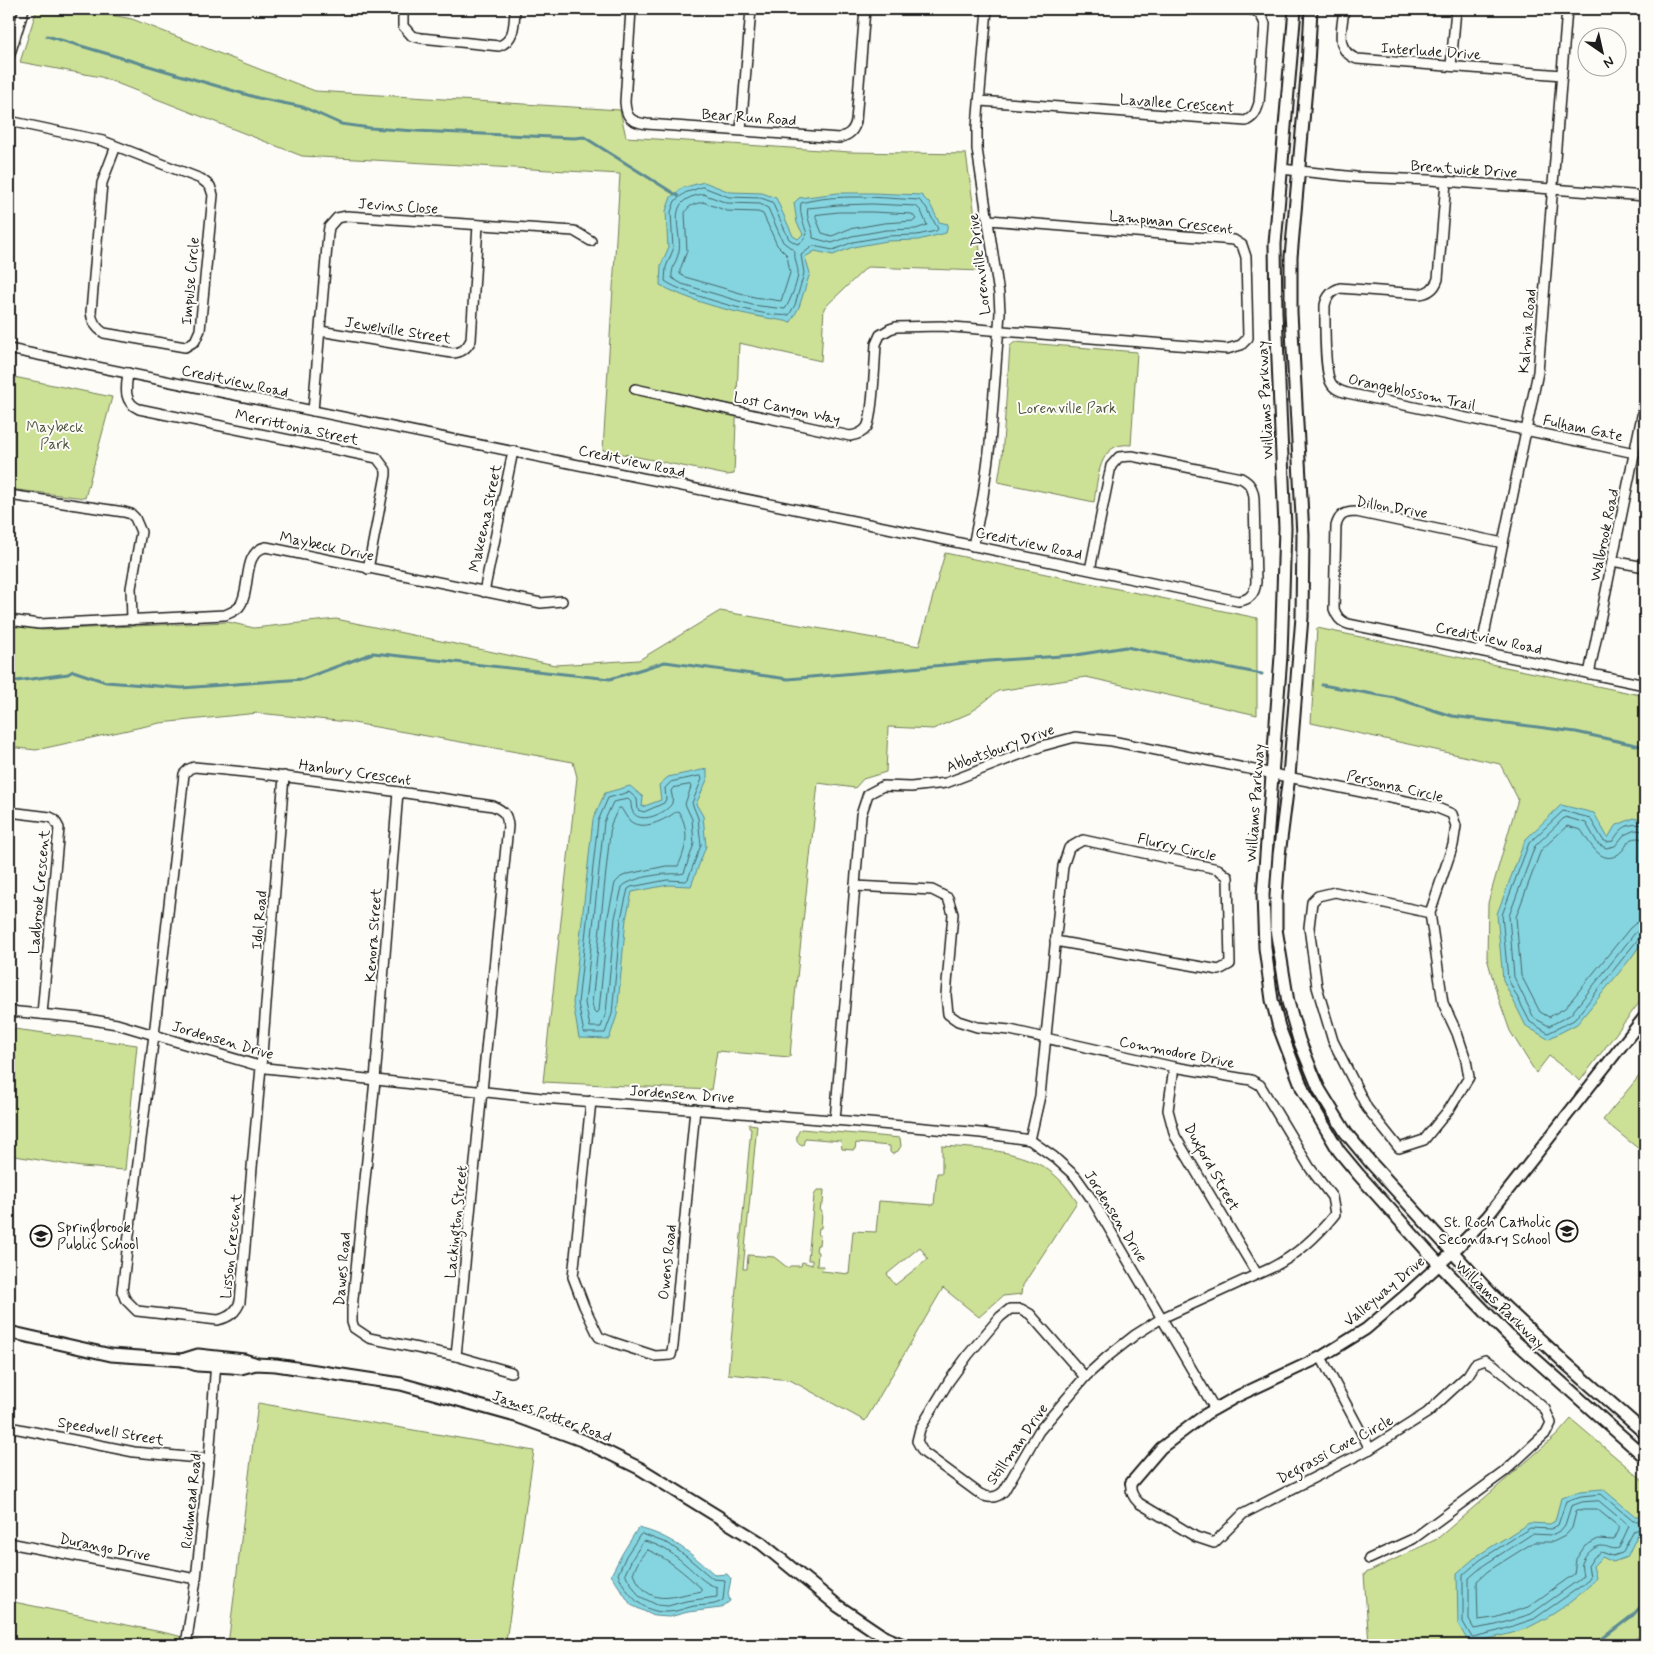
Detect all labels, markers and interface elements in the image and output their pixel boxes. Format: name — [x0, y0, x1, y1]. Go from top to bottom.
north arrow — [1576, 28, 1626, 78]
street label: Interlude Drive — [1380, 39, 1482, 65]
text: N — [1600, 52, 1618, 72]
street label: Lavallee Crescent — [1119, 90, 1235, 118]
street label: Bear Run Road — [701, 105, 797, 131]
street label: Brentwick Drive — [1410, 156, 1518, 184]
street label: Jevins Close — [357, 194, 439, 220]
street label: Lampman Crescent — [1108, 207, 1234, 239]
street label: Lorenville Drive — [964, 212, 996, 316]
street label: Impulse Circle — [177, 236, 205, 326]
street label: Kalmia Road — [1514, 288, 1542, 374]
street label: Jewelville Street — [343, 313, 452, 349]
street label: Williams Parkway — [1253, 340, 1279, 460]
street label: Creditview Road — [179, 361, 290, 403]
street label: Orangeblossom Trail — [1346, 370, 1478, 417]
street label: Lost Canyon Way — [732, 388, 842, 430]
park label: Lorenville Park — [1018, 399, 1116, 419]
street label: Merrittonia Street — [233, 405, 361, 451]
street label: Fulham Gate — [1541, 411, 1625, 447]
park label: Maybeck Park — [26, 418, 84, 455]
street label: Creditview Road — [576, 441, 687, 483]
street label: Makeena Street — [465, 462, 507, 574]
street label: Walbrook Road — [1585, 487, 1625, 583]
street label: Dillon Drive — [1355, 492, 1429, 524]
street label: Creditview Road — [973, 523, 1084, 565]
street label: Maybeck Drive — [278, 527, 376, 567]
street label: Creditview Road — [1433, 618, 1544, 660]
street label: Abbotsbury Drive — [943, 720, 1058, 778]
street label: Williams Parkway — [1242, 743, 1270, 863]
street label: Hanbury Crescent — [297, 755, 413, 791]
street label: Personna Circle — [1345, 766, 1445, 808]
street label: Ladbrook Crescent — [25, 829, 55, 955]
street label: Flurry Circle — [1135, 829, 1218, 867]
street label: Kenora Street — [361, 887, 387, 983]
street label: Idol Road — [247, 890, 273, 950]
street label: Jordensen Drive — [170, 1017, 276, 1065]
street label: Commodore Drive — [1117, 1032, 1236, 1074]
street label: Jordensen Drive — [629, 1081, 735, 1109]
street label: Duxford Street — [1177, 1120, 1243, 1216]
street label: Lackington Street — [441, 1164, 474, 1280]
street label: Jordensen Drive — [1079, 1167, 1152, 1267]
street label: Lisson Crescent — [217, 1192, 247, 1300]
place label: St. Roch Catholic Secondary School — [1439, 1213, 1551, 1250]
place label: Springbrook Public School — [57, 1218, 139, 1255]
school or university icon: St. Roch Catholic Secondary School — [1555, 1219, 1579, 1243]
street label: Owens Road — [654, 1223, 682, 1301]
school or university icon: Springbrook Public School — [29, 1224, 53, 1248]
street label: Dawes Road — [330, 1231, 356, 1307]
street label: Valleyway Drive — [1340, 1252, 1430, 1332]
street label: Williams Parkway — [1450, 1256, 1548, 1354]
street label: James Potter Road — [489, 1386, 614, 1448]
street label: Stillman Drive — [982, 1400, 1053, 1489]
street label: Degrassi Cove Circle — [1274, 1411, 1398, 1490]
street label: Speedwell Street — [56, 1413, 166, 1451]
street label: Richmead Road — [177, 1452, 207, 1550]
street label: Durango Drive — [57, 1529, 152, 1567]

